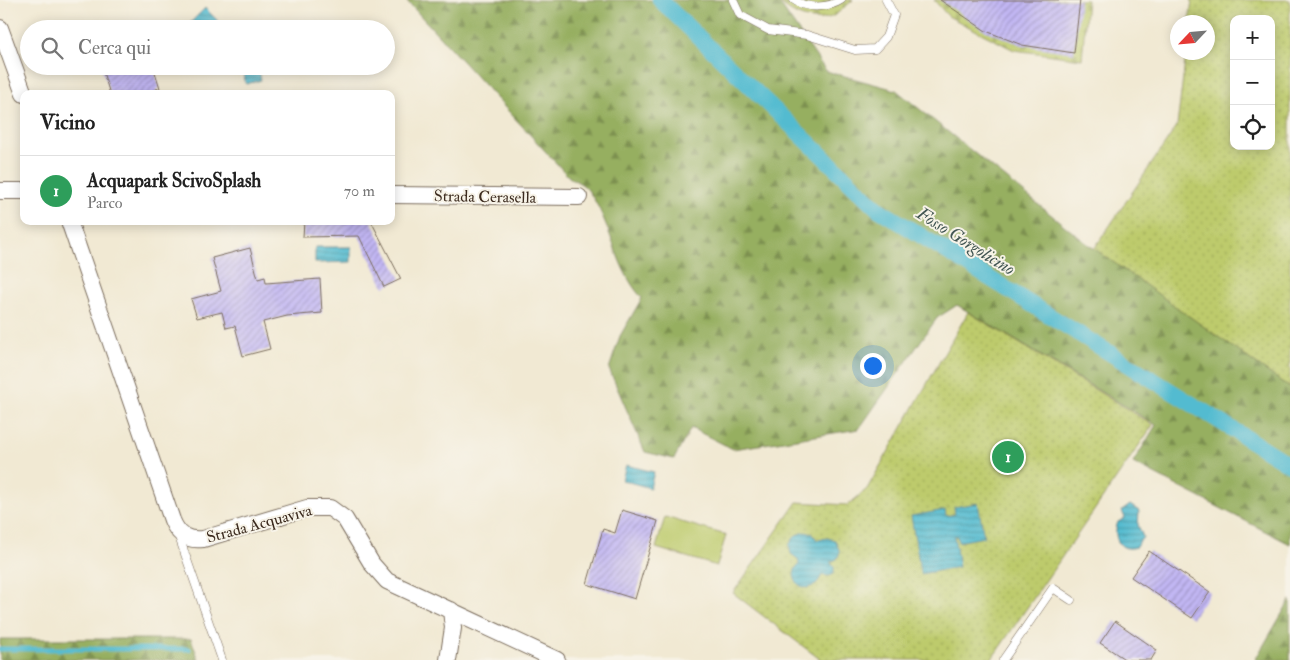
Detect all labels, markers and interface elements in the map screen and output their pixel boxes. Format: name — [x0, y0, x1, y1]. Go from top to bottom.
north arrow — [1170, 15, 1215, 60]
map controls — [1230, 15, 1275, 150]
button: + — [1230, 15, 1275, 60]
search box — [20, 20, 395, 75]
icon: search — [38, 34, 66, 62]
text: Cerca qui — [78, 36, 151, 60]
button: − — [1230, 60, 1275, 105]
button: locate — [1230, 105, 1275, 150]
text: Vicino — [40, 109, 95, 136]
text: Acquapark ScivoSplash — [87, 169, 261, 193]
text: 1 — [53, 181, 59, 201]
text: 70 m — [344, 181, 375, 201]
street label: Strada Cerasella — [434, 186, 537, 208]
text: Parco — [87, 193, 123, 213]
water label: Fosso Gorgolicino — [911, 202, 1019, 281]
your location — [860, 353, 886, 379]
pin: 1 — [992, 438, 1024, 476]
street label: Strada Acquaviva — [204, 500, 315, 548]

